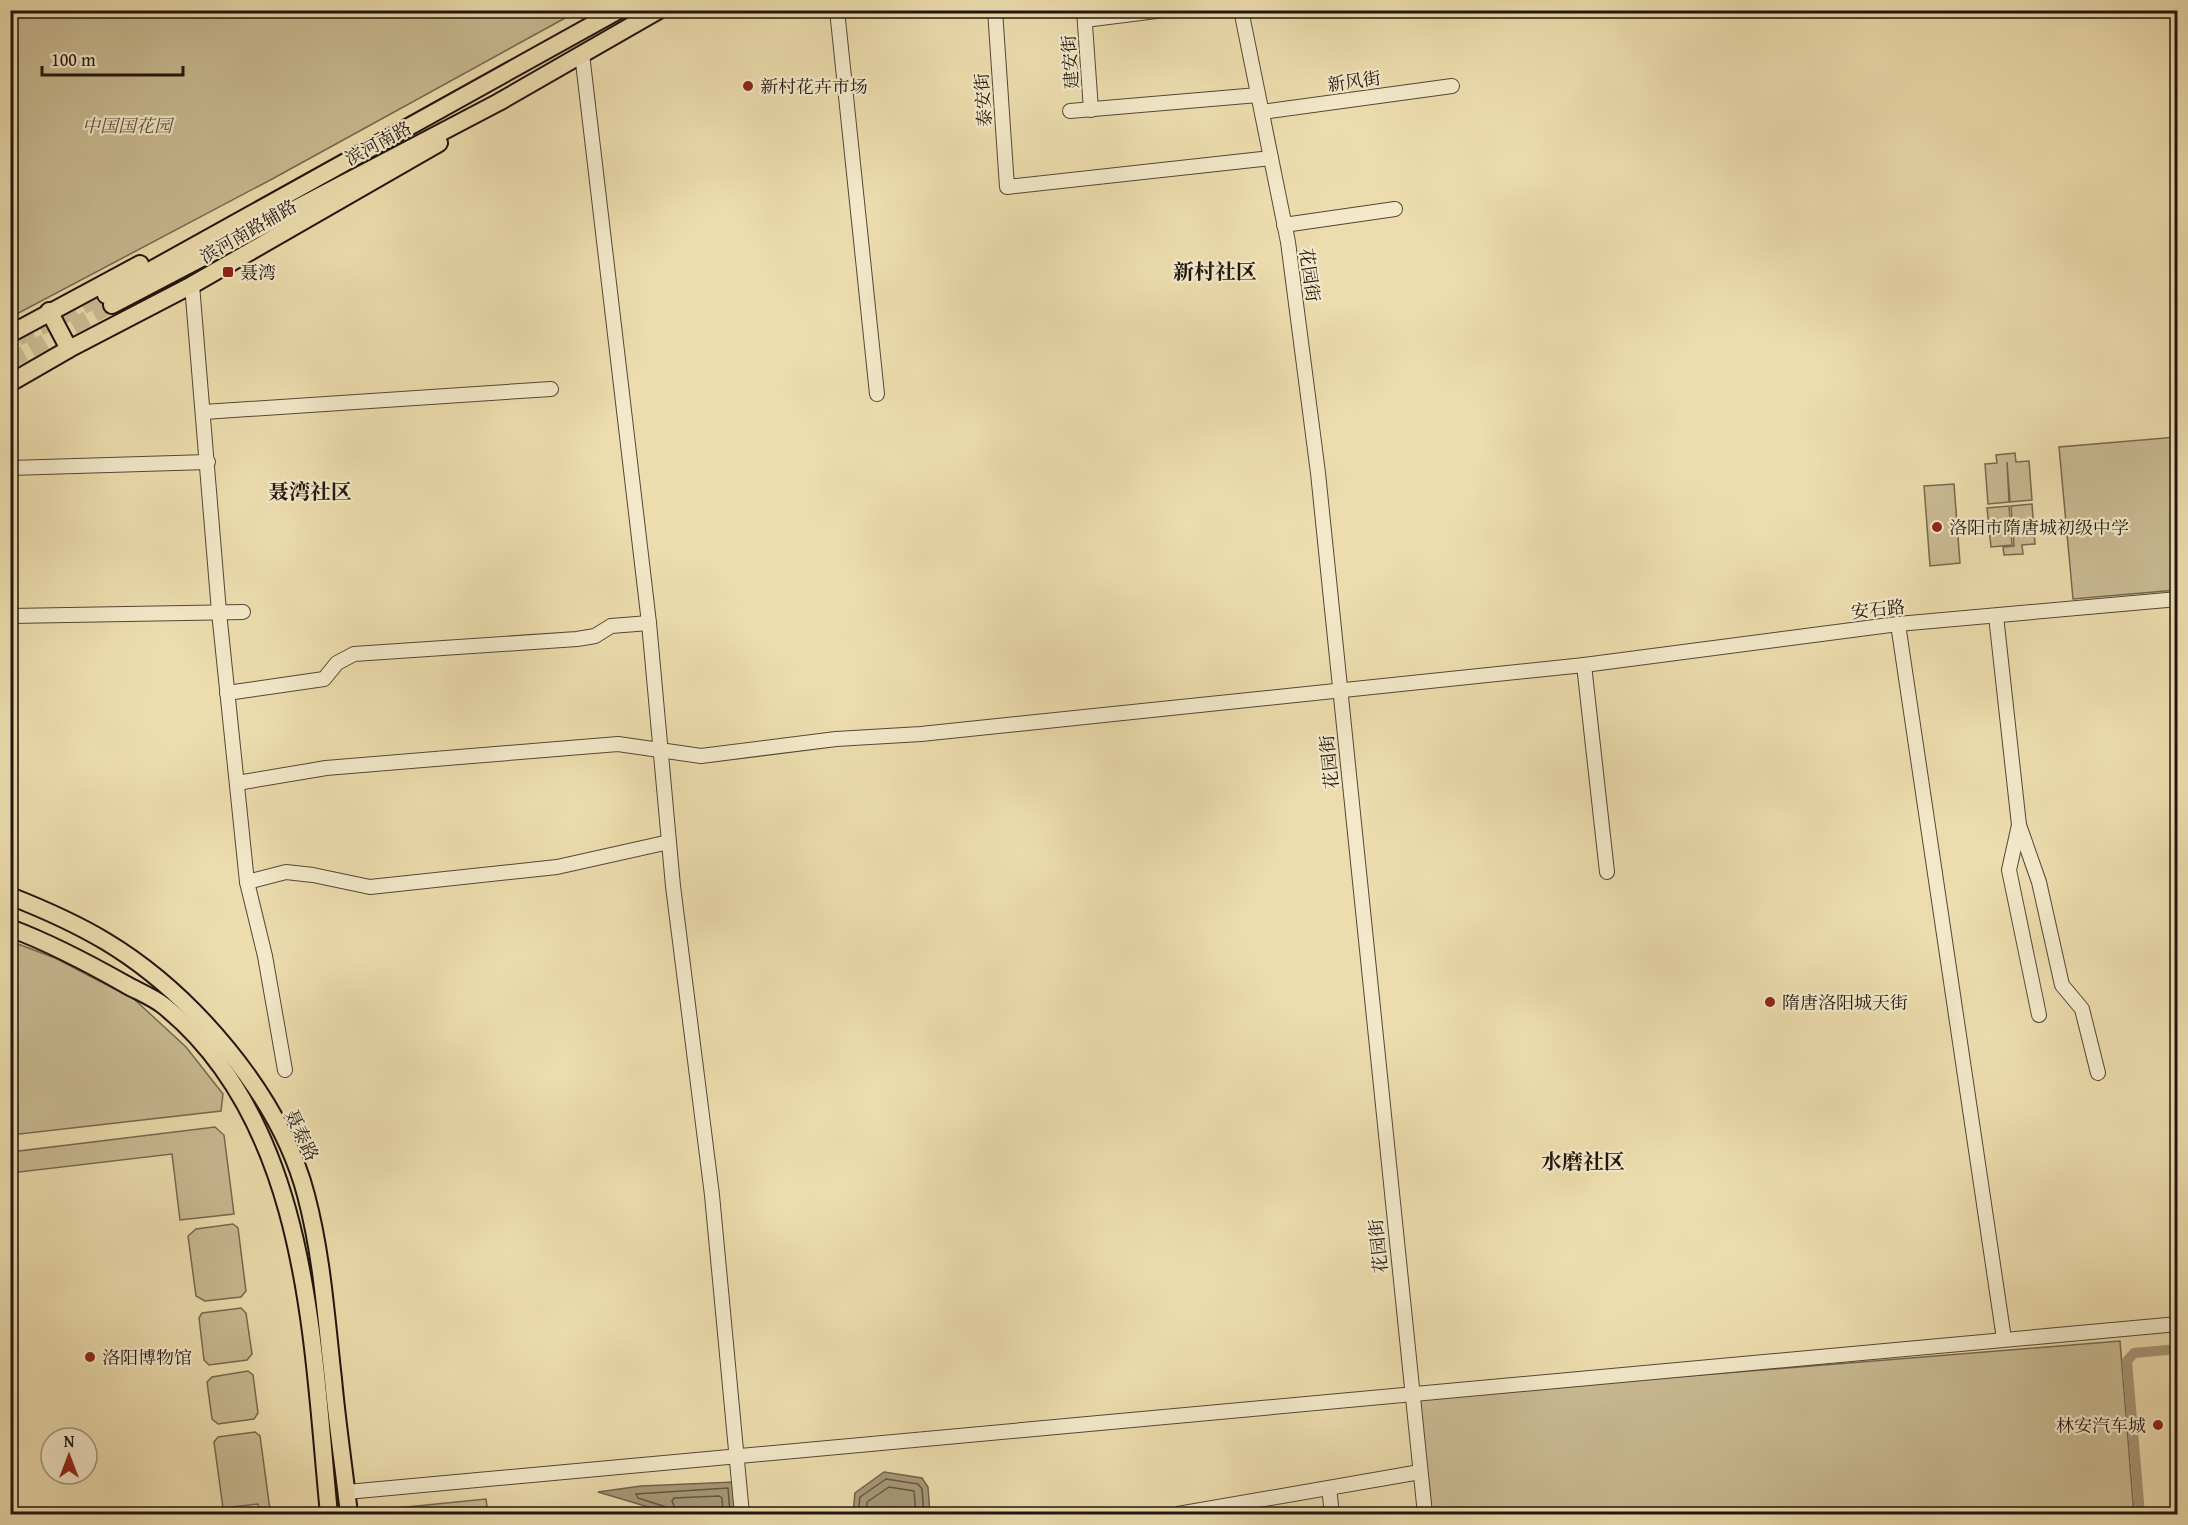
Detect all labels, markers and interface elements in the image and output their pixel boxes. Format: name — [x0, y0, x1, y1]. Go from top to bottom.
street label: 建安街 — [1055, 34, 1085, 90]
scale bar — [42, 39, 183, 77]
text: 100 m — [51, 46, 96, 73]
street label: 新风街 — [1325, 64, 1383, 98]
street label: 泰安街 — [968, 72, 998, 128]
place label: 新村花卉市场 — [760, 73, 868, 100]
marker: 新村花卉市场 — [741, 79, 755, 93]
park label: 中国国花园 — [82, 112, 175, 139]
street label: 滨河南路 — [340, 114, 416, 172]
street label: 滨河南路辅路 — [194, 192, 302, 270]
street label: 花园街 — [1293, 246, 1327, 304]
district label: 新村社区 — [1173, 256, 1257, 287]
place label: 聂湾 — [240, 259, 276, 286]
marker: 聂湾 — [221, 265, 235, 279]
district label: 聂湾社区 — [268, 476, 352, 507]
place label: 洛阳市隋唐城初级中学 — [1949, 514, 2129, 541]
marker: 洛阳市隋唐城初级中学 — [1930, 520, 1944, 534]
street label: 安石路 — [1850, 593, 1906, 625]
street label: 花园街 — [1313, 734, 1345, 790]
place label: 隋唐洛阳城天街 — [1782, 989, 1908, 1016]
marker: 隋唐洛阳城天街 — [1763, 995, 1777, 1009]
street label: 聂泰路 — [278, 1105, 326, 1165]
district label: 水磨社区 — [1541, 1146, 1625, 1177]
street label: 花园街 — [1362, 1218, 1394, 1274]
place label: 洛阳博物馆 — [102, 1344, 192, 1371]
marker: 洛阳博物馆 — [83, 1350, 97, 1364]
place label: 林安汽车城 — [2056, 1412, 2146, 1439]
marker: 林安汽车城 — [2151, 1418, 2165, 1432]
north arrow — [39, 1426, 99, 1486]
text: N — [64, 1429, 75, 1453]

